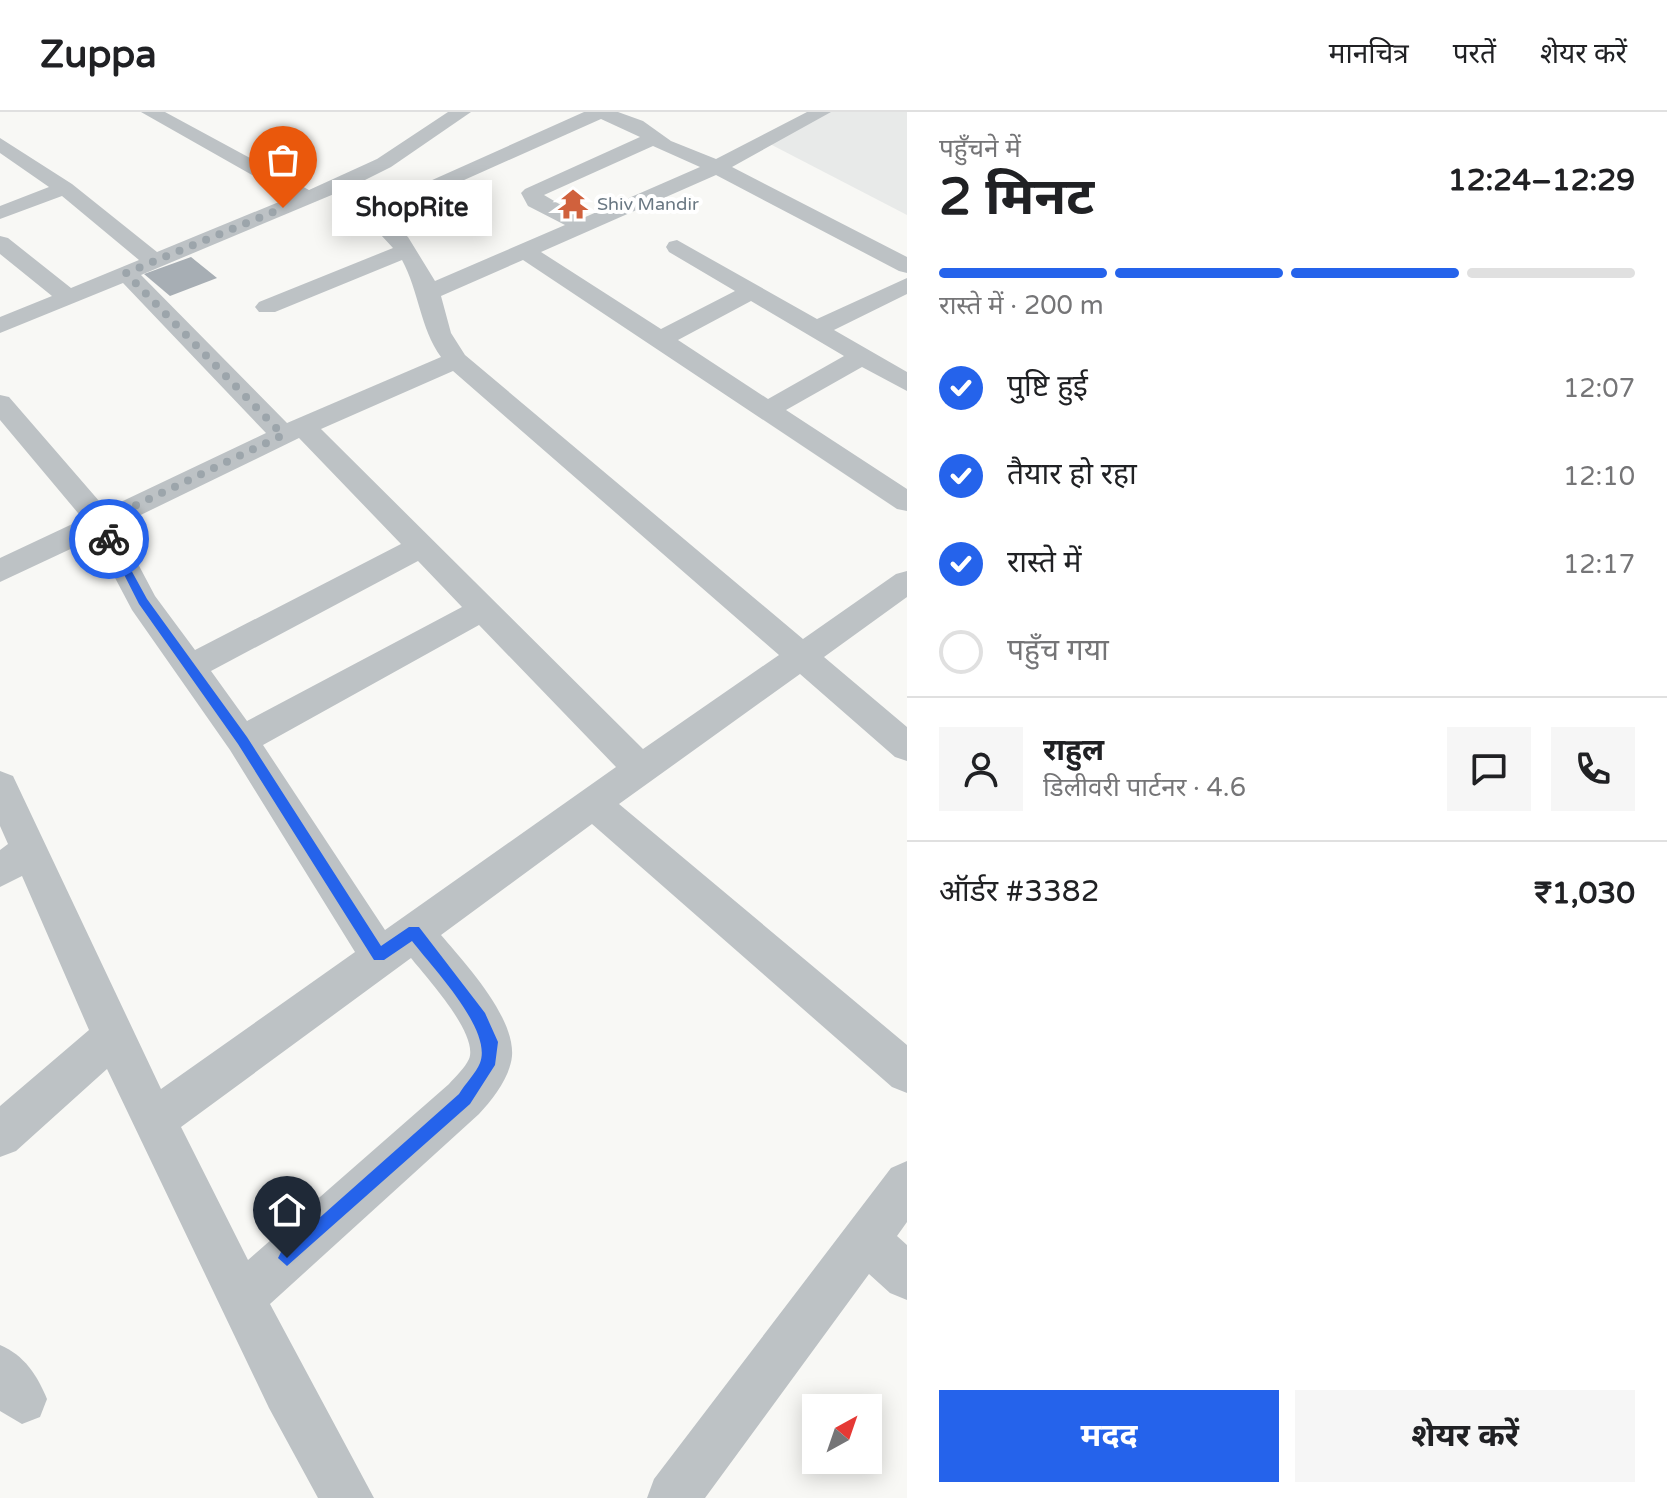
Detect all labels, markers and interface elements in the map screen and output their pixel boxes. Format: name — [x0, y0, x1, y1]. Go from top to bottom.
text: Zuppa — [40, 32, 157, 78]
text: मानचित्र — [1329, 37, 1409, 71]
text: परतें — [1453, 37, 1496, 71]
text: शेयर करें — [1540, 37, 1627, 71]
pin — [249, 126, 317, 208]
text: पहुँचने में — [939, 133, 1021, 164]
icon: bag — [261, 138, 305, 182]
text: 12:24–12:29 — [1448, 162, 1635, 199]
text: 2 मिनट — [939, 166, 1094, 229]
callout: ShopRite — [331, 180, 491, 236]
temple icon: Shiv Mandir — [556, 187, 590, 221]
text: ShopRite — [356, 192, 468, 223]
place label: Shiv Mandir — [597, 193, 699, 215]
text: रास्ते में · 200 m — [939, 290, 1104, 321]
icon: check — [939, 366, 983, 410]
text: पुष्टि हुई — [1007, 368, 1088, 405]
text: 12:07 — [1563, 373, 1635, 404]
icon: check — [939, 454, 983, 498]
text: तैयार हो रहा — [1007, 456, 1137, 493]
text: 12:10 — [1563, 461, 1635, 492]
courier — [69, 499, 149, 579]
icon: bike — [87, 517, 131, 561]
icon: check — [939, 542, 983, 586]
text: रास्ते में — [1007, 544, 1082, 581]
text: 12:17 — [1563, 549, 1635, 580]
text: पहुँच गया — [1007, 632, 1109, 669]
button: person — [939, 727, 1023, 811]
button: chat — [1447, 727, 1531, 811]
button: phone — [1551, 727, 1635, 811]
text: राहुल — [1043, 732, 1104, 769]
text: डिलीवरी पार्टनर · 4.6 — [1043, 772, 1246, 803]
text: ऑर्डर #3382 — [939, 873, 1100, 910]
text: ₹1,030 — [1534, 875, 1635, 912]
pin — [253, 1176, 321, 1258]
icon: home — [265, 1188, 309, 1232]
button: मदद — [939, 1390, 1279, 1482]
button: शेयर करें — [1295, 1390, 1635, 1482]
north arrow — [802, 1394, 882, 1474]
map controls — [802, 1394, 882, 1474]

